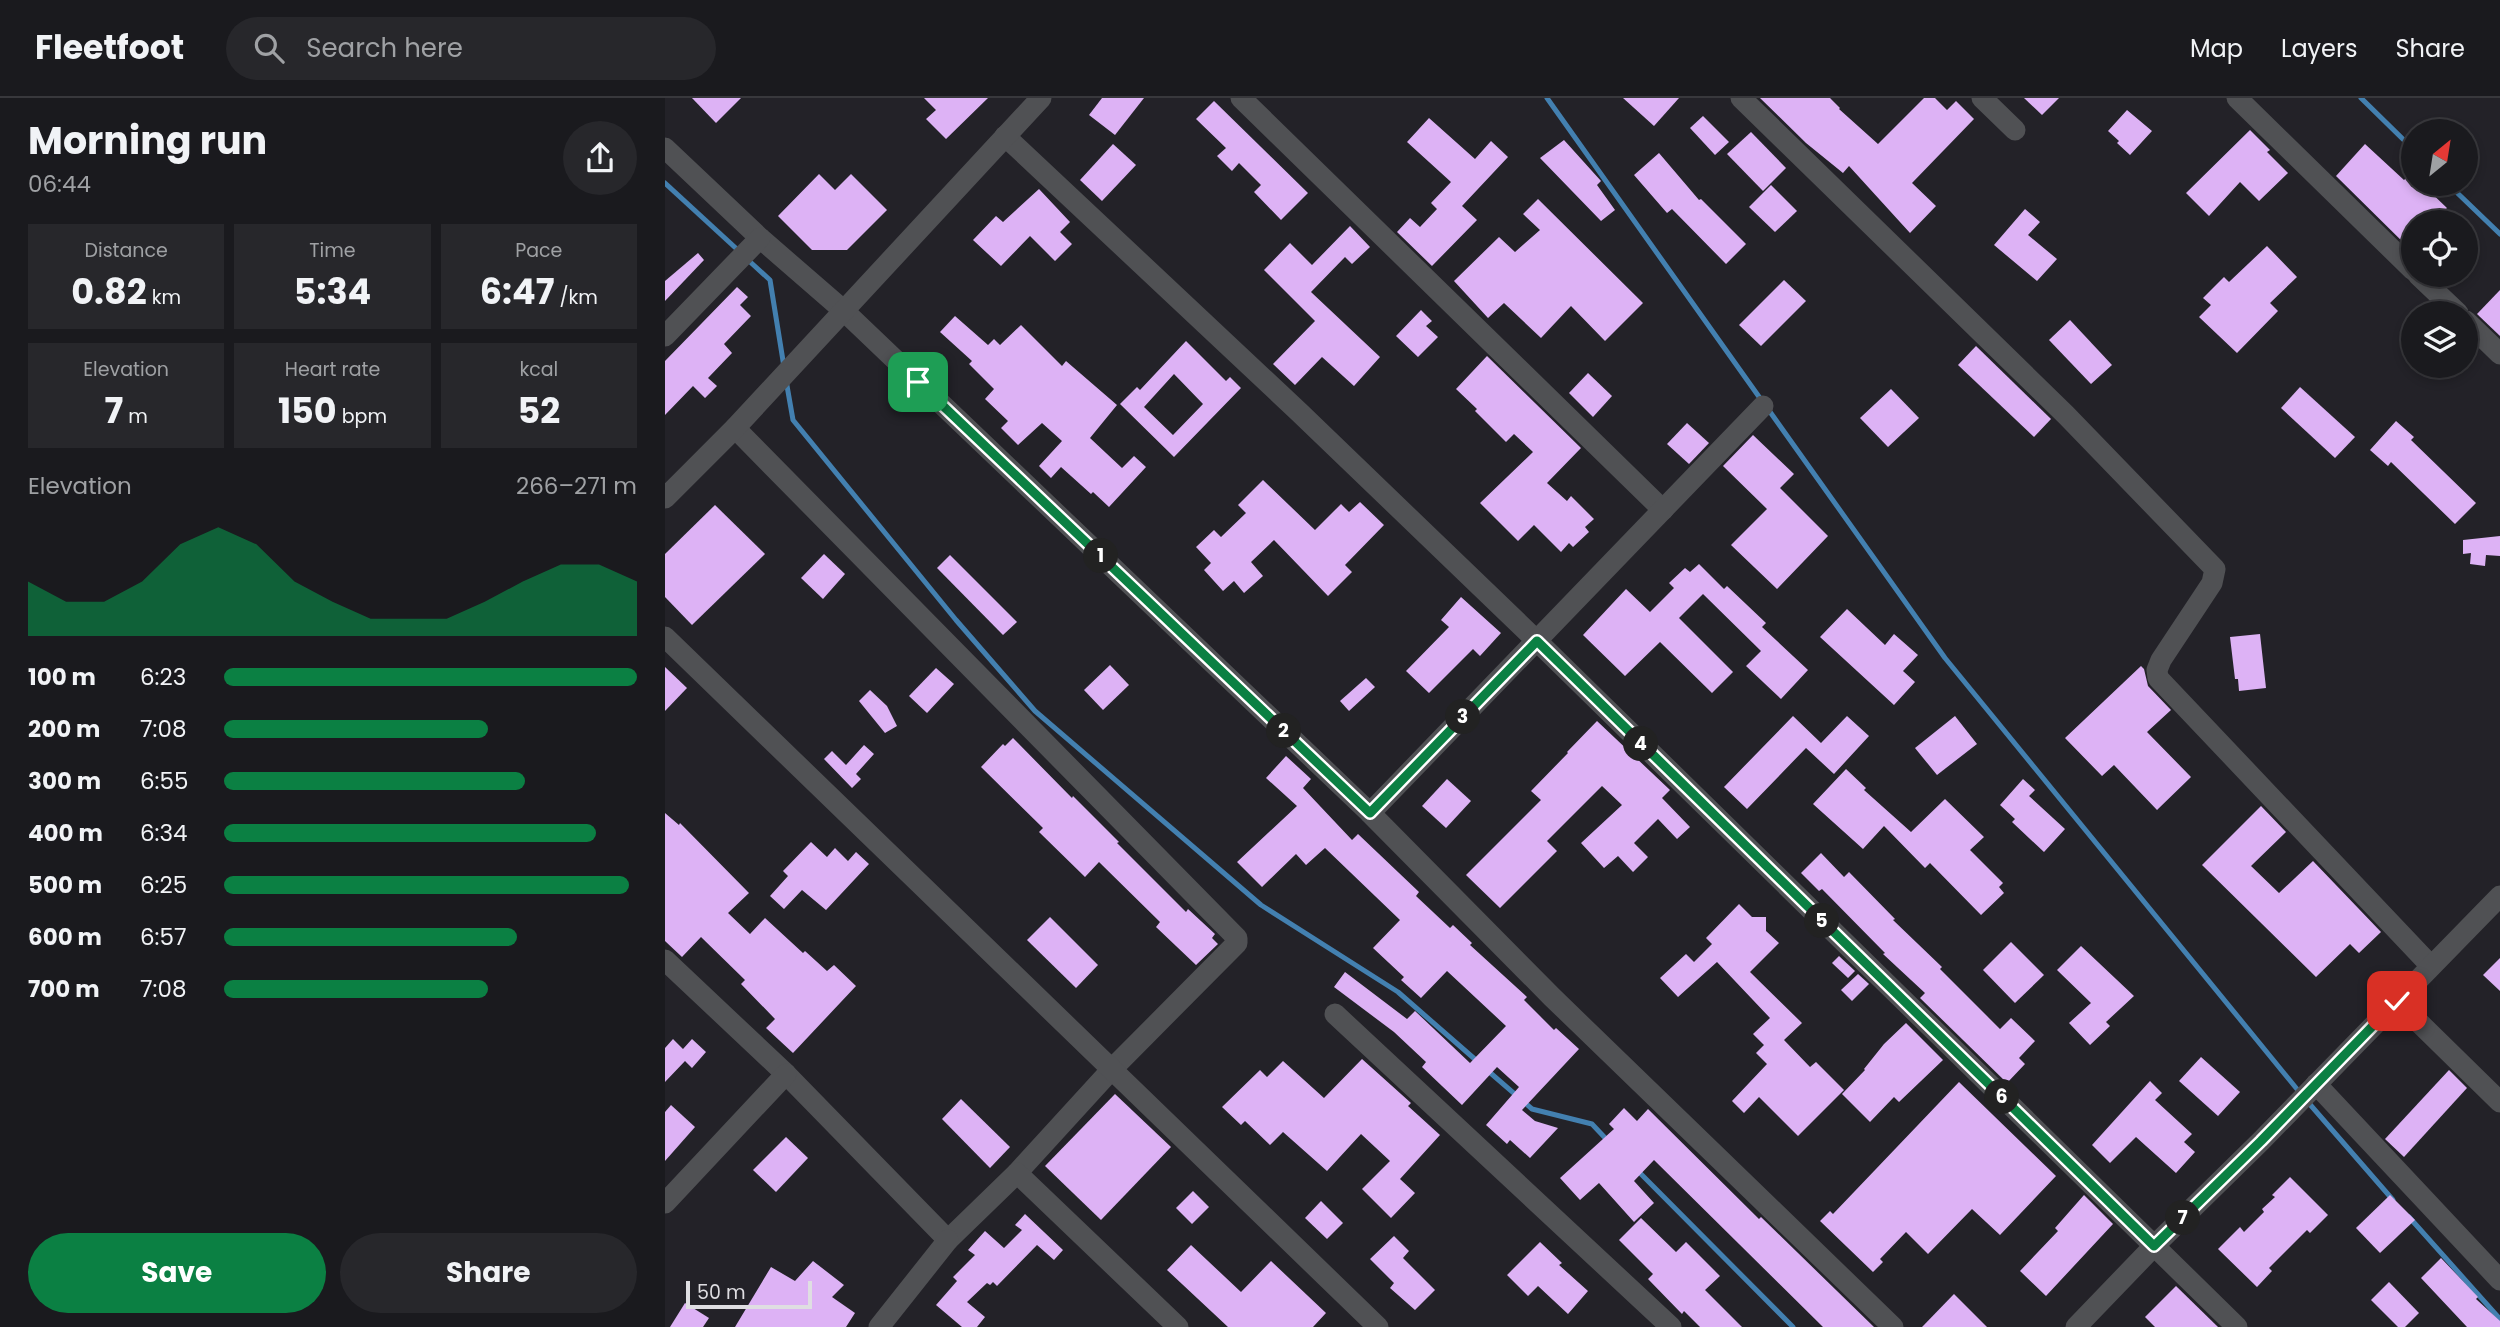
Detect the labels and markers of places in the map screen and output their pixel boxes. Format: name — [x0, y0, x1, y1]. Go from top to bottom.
pin — [888, 352, 948, 412]
pin: 1 — [1083, 538, 1118, 574]
pin: 3 — [1445, 700, 1481, 734]
pin: 2 — [1267, 714, 1301, 748]
pin: 4 — [1623, 726, 1658, 762]
pin: 5 — [1805, 904, 1839, 938]
pin — [2367, 971, 2427, 1031]
pin: 6 — [1985, 1080, 2019, 1114]
pin: 7 — [2165, 1200, 2201, 1236]

